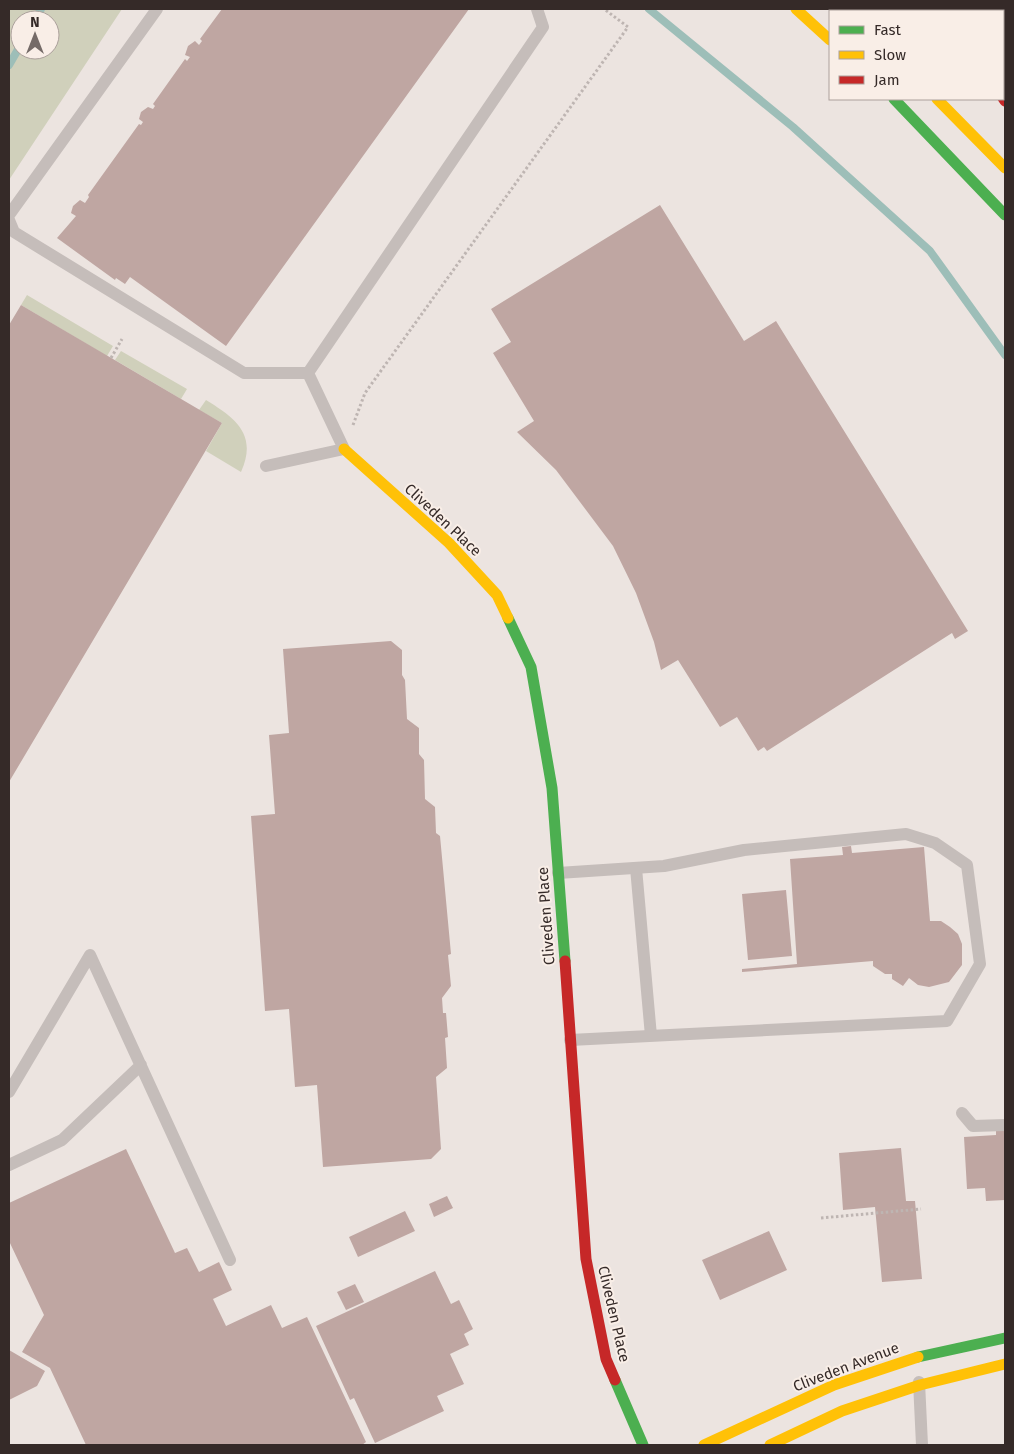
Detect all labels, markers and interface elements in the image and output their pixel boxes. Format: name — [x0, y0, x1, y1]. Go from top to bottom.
north arrow — [10, 10, 60, 60]
legend — [829, 10, 1004, 100]
text: N — [30, 14, 40, 31]
text: Fast — [874, 21, 901, 39]
text: Slow — [874, 46, 906, 64]
text: Jam — [874, 71, 900, 89]
street label: Cliveden Place — [401, 480, 485, 560]
street label: Cliveden Place — [534, 866, 558, 966]
street label: Cliveden Place — [594, 1264, 634, 1364]
street label: Cliveden Avenue — [790, 1339, 902, 1395]

